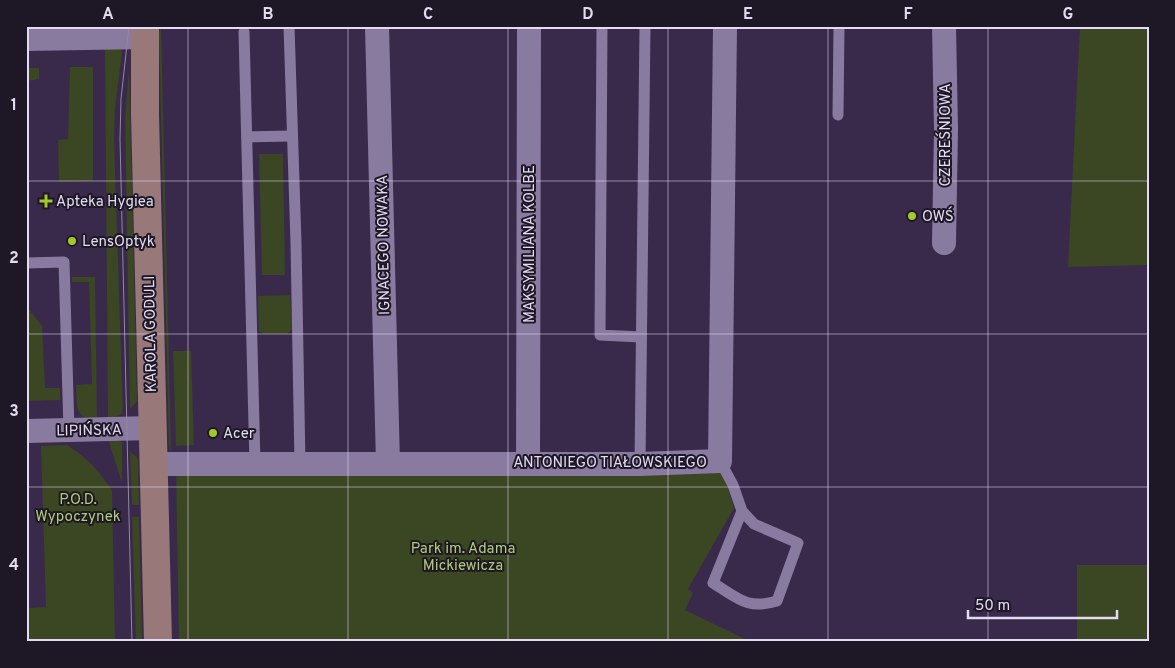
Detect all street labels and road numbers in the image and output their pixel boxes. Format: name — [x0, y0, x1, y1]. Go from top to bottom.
street label: CZEREŚNIOWA — [935, 83, 956, 187]
street label: MAKSYMILIANA KOLBE — [521, 165, 540, 323]
street label: IGNACEGO NOWAKA — [374, 175, 395, 315]
street label: KAROLA GODULI — [141, 275, 162, 392]
street label: LIPIŃSKA — [56, 420, 122, 442]
street label: ANTONIEGO TIAŁOWSKIEGO — [513, 454, 707, 473]

